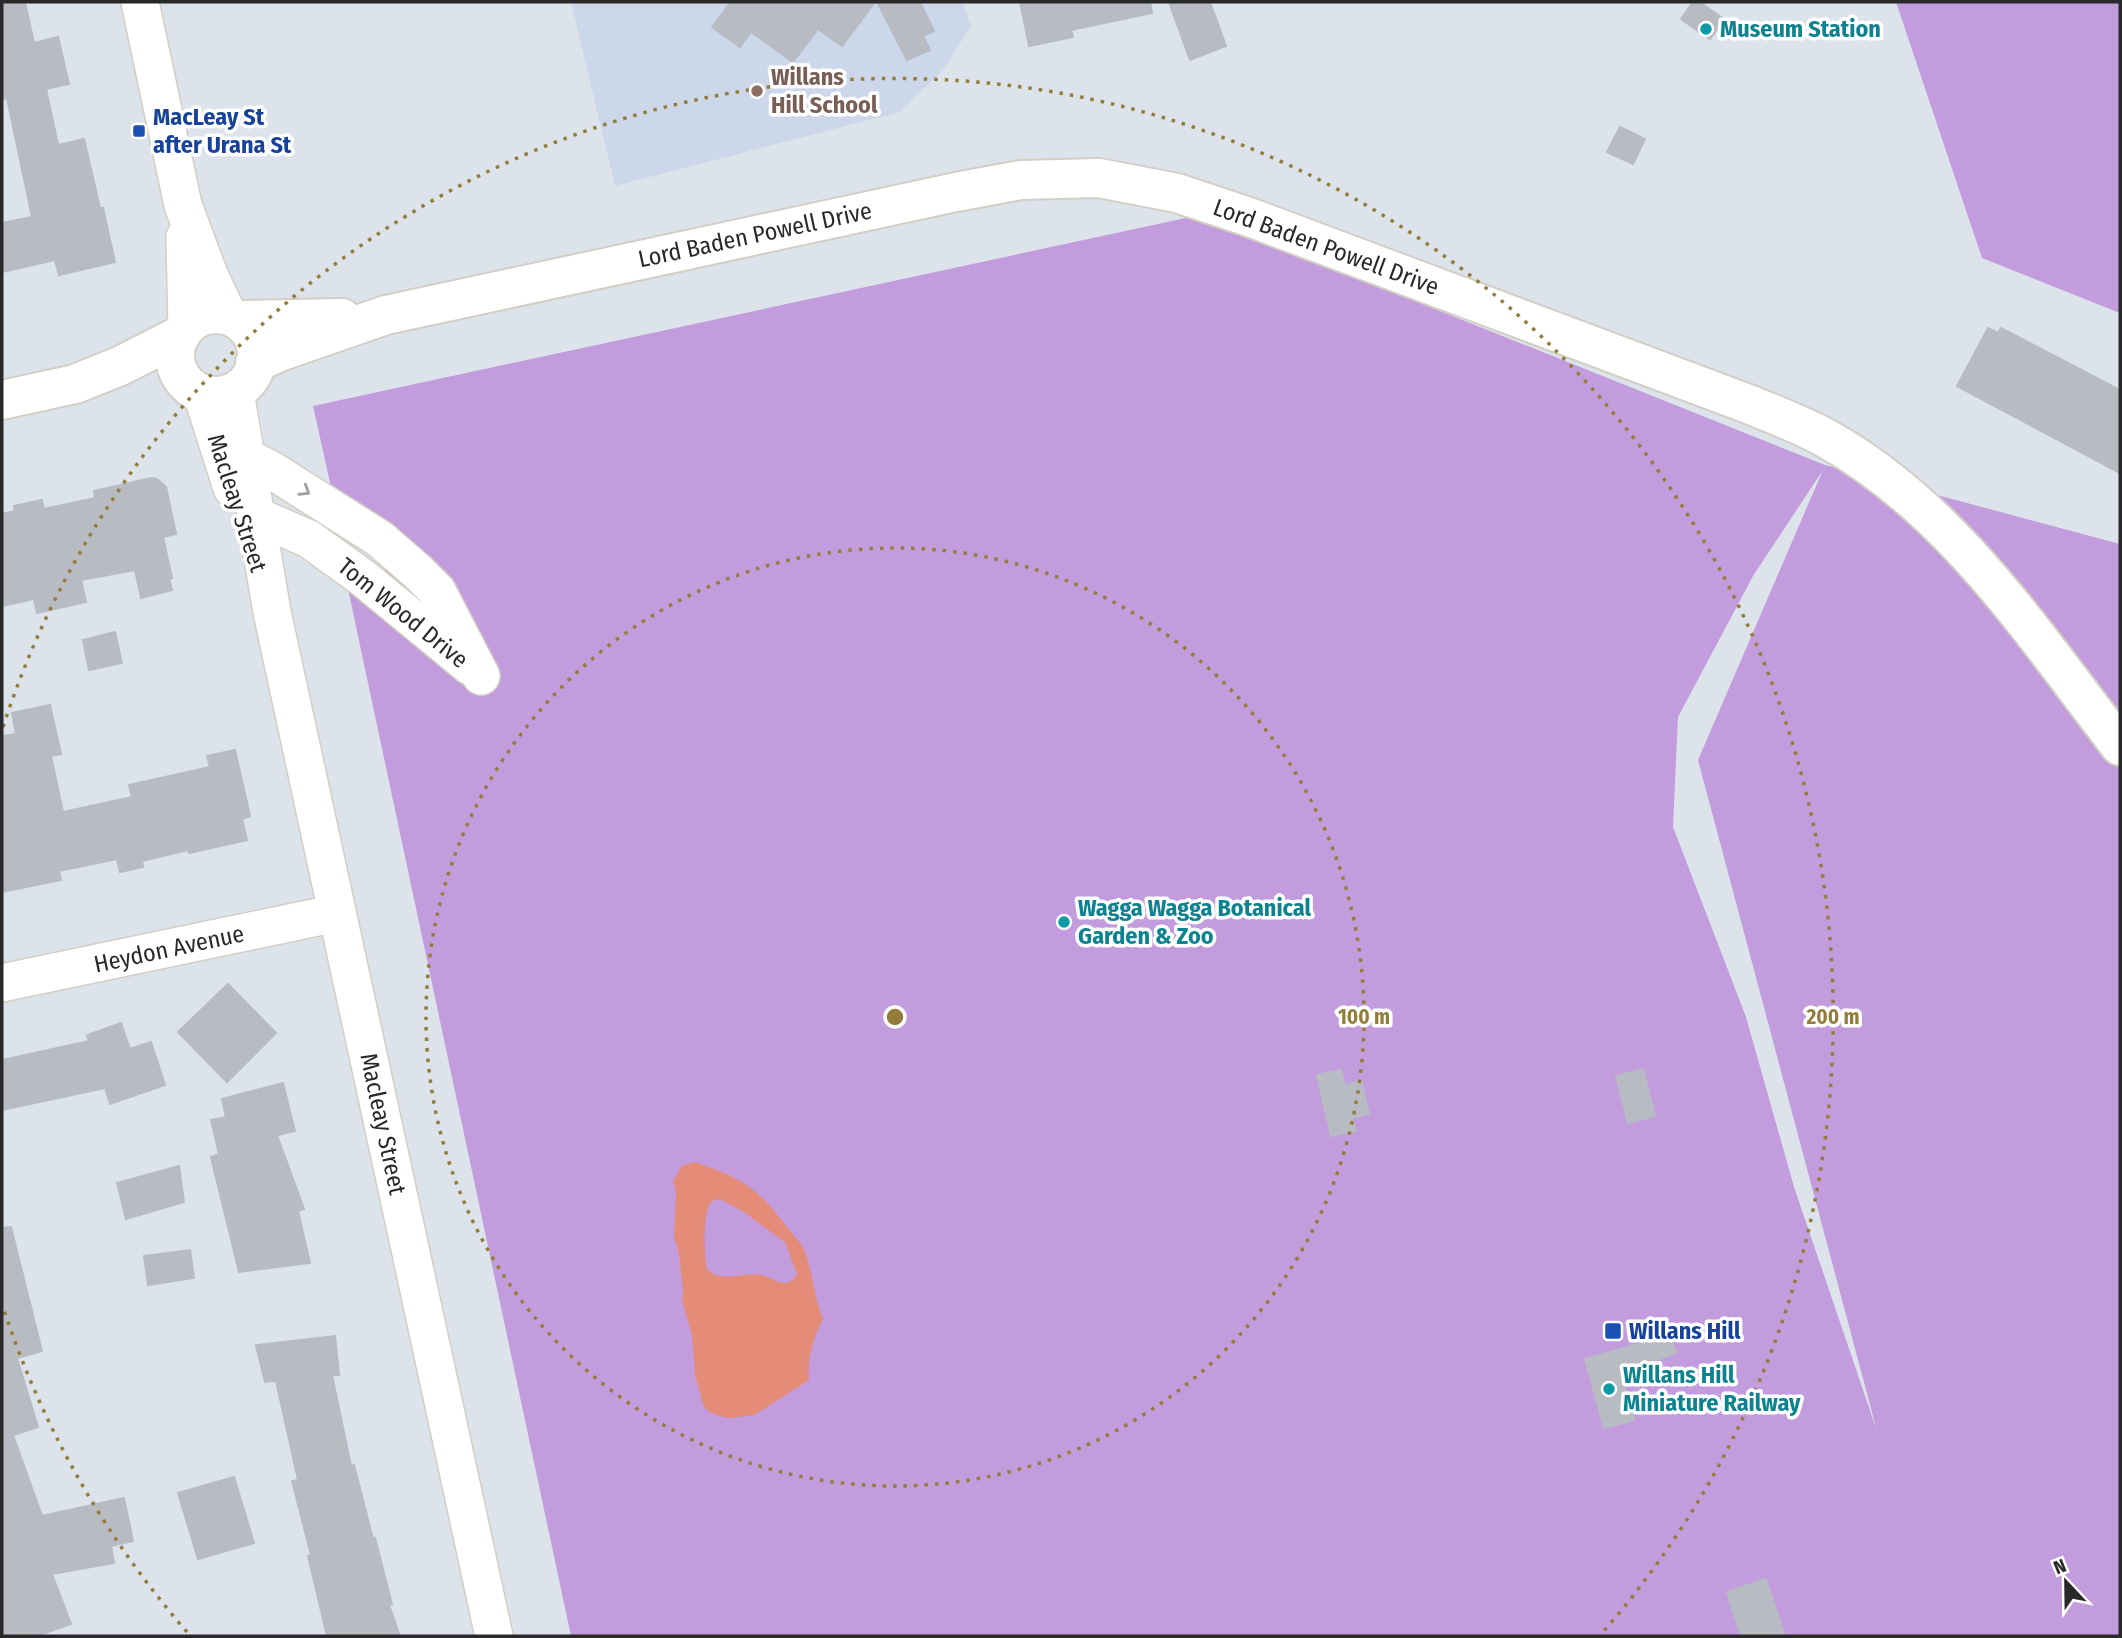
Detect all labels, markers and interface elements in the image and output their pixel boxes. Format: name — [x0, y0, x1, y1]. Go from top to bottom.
place label: Museum Station — [1720, 15, 1881, 43]
marker: Museum Station — [1698, 21, 1714, 37]
place label: Willans Hill School — [771, 63, 878, 119]
marker: Willans Hill School — [749, 83, 765, 99]
place label: MacLeay St after Urana St — [153, 103, 292, 159]
marker: MacLeay St after Urana St — [131, 123, 147, 139]
street label: Lord Baden Powell Drive — [1209, 193, 1443, 301]
street label: Lord Baden Powell Drive — [636, 197, 874, 273]
street label: Macleay Street — [201, 430, 273, 576]
one-way arrow — [297, 483, 310, 496]
street label: Tom Wood Drive — [332, 552, 474, 674]
place label: Wagga Wagga Botanical Garden & Zoo — [1078, 894, 1312, 950]
marker: Wagga Wagga Botanical Garden & Zoo — [1056, 914, 1072, 930]
street label: Heydon Avenue — [91, 919, 247, 979]
text: 100 m — [1338, 1004, 1390, 1030]
text: 200 m — [1805, 1004, 1860, 1030]
centre of rings — [883, 1005, 907, 1029]
street label: Macleay Street — [354, 1051, 412, 1197]
place label: Willans Hill — [1629, 1317, 1741, 1345]
marker: Willans Hill — [1603, 1321, 1623, 1341]
place label: Willans Hill Miniature Railway — [1623, 1361, 1801, 1417]
marker: Willans Hill Miniature Railway — [1601, 1381, 1617, 1397]
north arrow — [2031, 1547, 2101, 1617]
text: N — [2050, 1554, 2069, 1579]

